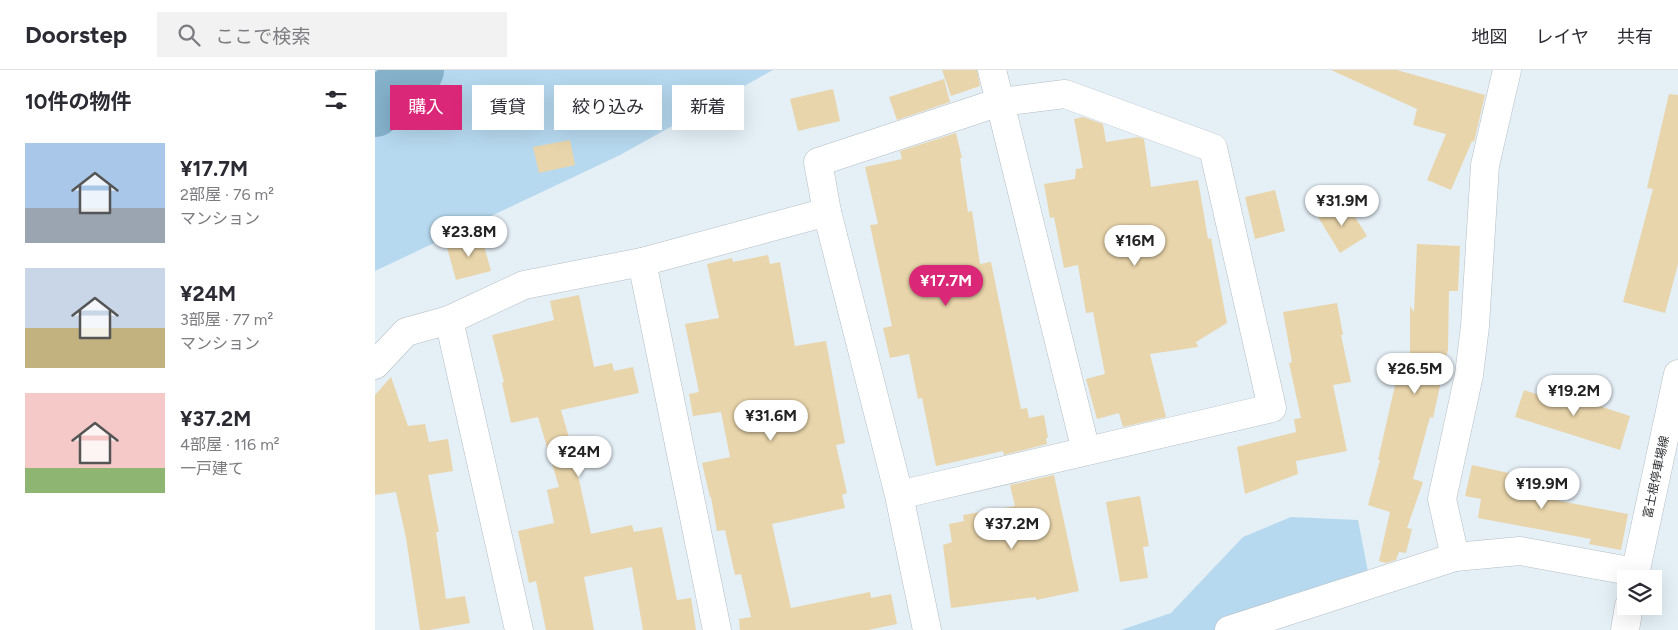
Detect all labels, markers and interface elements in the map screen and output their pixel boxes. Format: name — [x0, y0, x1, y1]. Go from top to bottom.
search box — [157, 12, 507, 57]
text: Doorstep — [25, 20, 127, 49]
icon: search — [175, 21, 203, 49]
text: ここで検索 — [215, 25, 310, 48]
text: 地図 — [1472, 26, 1508, 48]
text: レイヤ — [1536, 26, 1589, 48]
text: 共有 — [1617, 26, 1653, 48]
chip: 購入 — [390, 85, 462, 130]
chip: 賃貸 — [472, 85, 544, 130]
chip: 絞り込み — [554, 85, 662, 130]
chip: 新着 — [672, 85, 744, 130]
icon: filters — [322, 86, 350, 114]
text: 10件の物件 — [25, 89, 131, 114]
text: ¥17.7M — [180, 156, 248, 181]
icon: home — [65, 163, 125, 223]
pin: ¥31.9M — [1301, 184, 1383, 227]
text: 2部屋 · 76 m² — [180, 185, 274, 204]
text: ¥31.9M — [1316, 191, 1368, 210]
text: マンション — [180, 209, 260, 228]
pin: ¥23.8M — [428, 216, 510, 258]
text: ¥23.8M — [441, 222, 497, 241]
pin: ¥16M — [1105, 224, 1165, 267]
text: ¥16M — [1115, 231, 1155, 250]
pin: ¥17.7M — [905, 264, 987, 307]
text: ¥17.7M — [920, 271, 972, 290]
text: ¥24M — [180, 281, 236, 306]
icon: home — [65, 288, 125, 348]
text: 3部屋 · 77 m² — [180, 310, 273, 329]
text: マンション — [180, 334, 260, 353]
pin: ¥26.5M — [1374, 352, 1456, 395]
text: ¥26.5M — [1387, 359, 1443, 378]
pin: ¥19.2M — [1533, 374, 1615, 417]
text: ¥19.2M — [1548, 381, 1600, 400]
pin: ¥31.6M — [730, 400, 812, 442]
text: ¥37.2M — [180, 406, 251, 431]
text: ¥31.6M — [745, 406, 797, 425]
icon: home — [65, 413, 125, 473]
street label: 富士根停車場線 — [1640, 434, 1672, 520]
text: 4部屋 · 116 m² — [180, 435, 280, 454]
pin: ¥24M — [549, 436, 609, 478]
text: ¥24M — [558, 442, 600, 461]
text: 一戸建て — [180, 459, 244, 478]
pin: ¥19.9M — [1501, 468, 1583, 510]
text: ¥19.9M — [1516, 474, 1568, 493]
pin: ¥37.2M — [971, 508, 1053, 550]
text: ¥37.2M — [985, 514, 1039, 533]
map controls — [1617, 570, 1662, 615]
button: layers — [1617, 570, 1662, 615]

